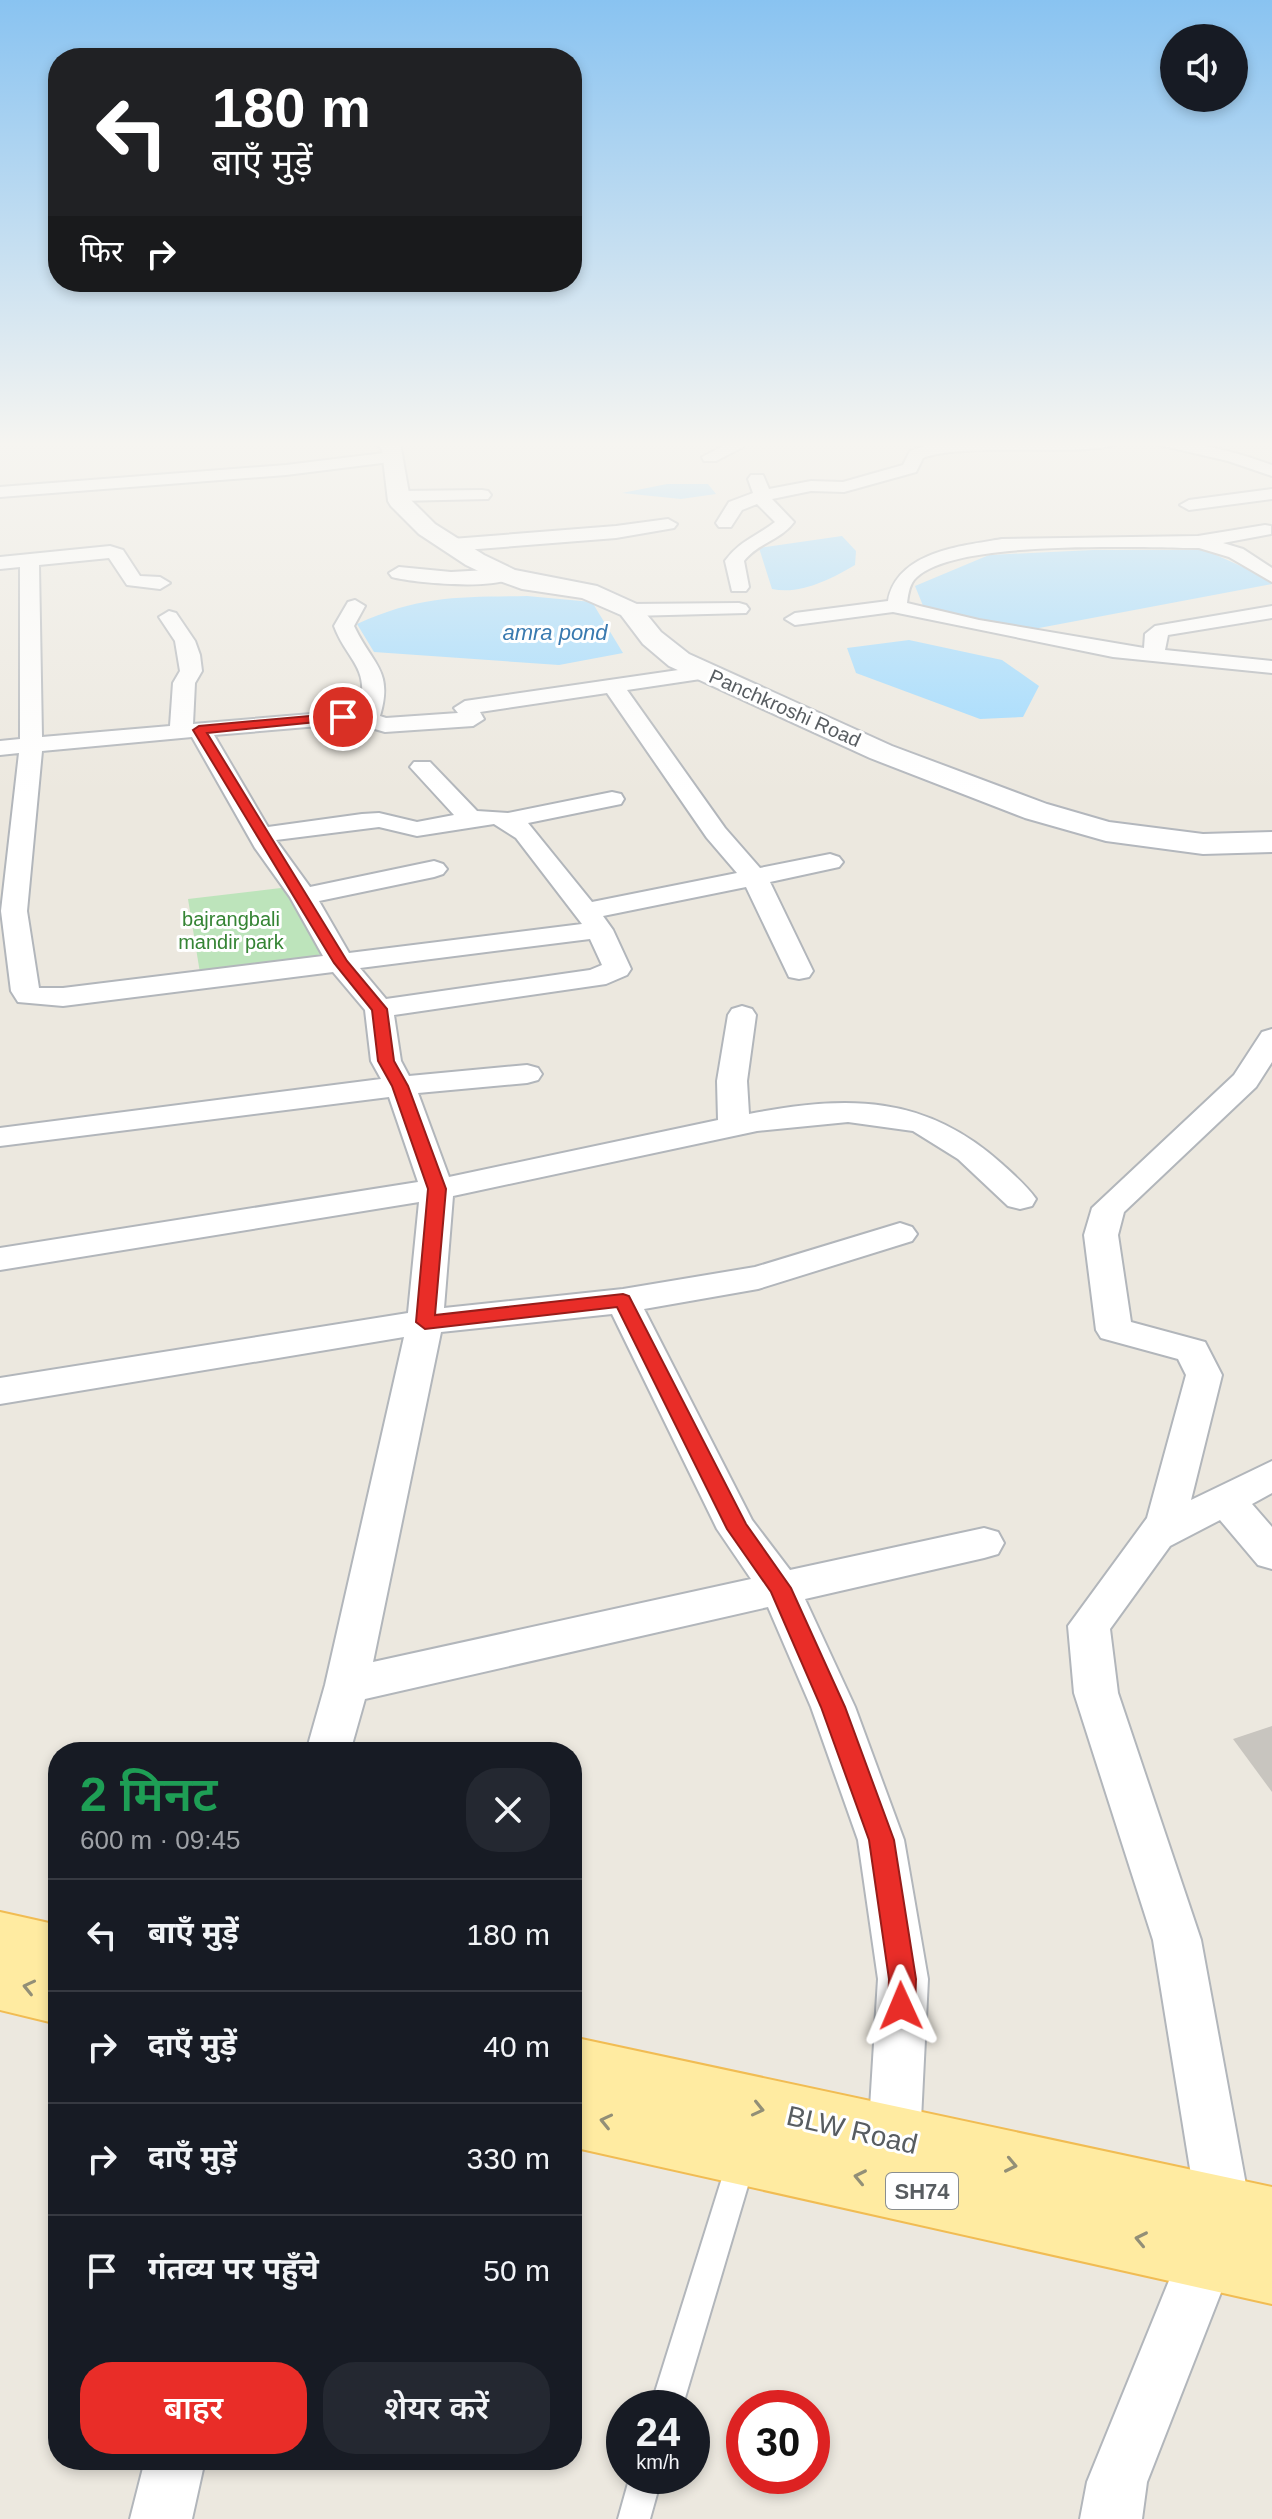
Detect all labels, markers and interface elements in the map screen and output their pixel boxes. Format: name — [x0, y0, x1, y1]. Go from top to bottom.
map controls — [1160, 24, 1248, 112]
button: sound — [1160, 24, 1248, 112]
text: 180 m — [212, 76, 371, 139]
icon: left — [80, 80, 184, 184]
text: बाएँ मुड़ें — [212, 142, 313, 183]
icon: right — [139, 232, 183, 276]
text: फिर — [80, 235, 123, 268]
water label: amra pond — [502, 620, 608, 645]
street label: Panchkroshi Road — [706, 665, 864, 751]
pin — [309, 683, 377, 751]
icon: arrive — [321, 695, 365, 739]
park label: bajrangbali mandir park — [178, 908, 285, 953]
text: 2 मिनट — [80, 1768, 217, 1821]
button: close — [466, 1768, 550, 1852]
text: 600 m · 09:45 — [80, 1825, 240, 1855]
icon: left — [80, 1913, 124, 1957]
text: बाएँ मुड़ें — [148, 1916, 239, 1949]
text: 180 m — [467, 1918, 550, 1951]
position arrow — [859, 1964, 943, 2048]
one-way arrow — [23, 1980, 36, 1997]
icon: right — [80, 2025, 124, 2069]
text: दाएँ मुड़ें — [148, 2028, 237, 2061]
text: 40 m — [483, 2030, 550, 2063]
one-way arrow — [750, 2100, 764, 2117]
street label: BLW Road — [784, 2100, 920, 2160]
one-way arrow — [600, 2113, 613, 2130]
icon: right — [80, 2137, 124, 2181]
text: दाएँ मुड़ें — [148, 2140, 237, 2173]
text: 330 m — [467, 2142, 550, 2175]
one-way arrow — [1004, 2156, 1018, 2173]
one-way arrow — [854, 2169, 867, 2186]
road number: SH74 — [886, 2173, 958, 2209]
one-way arrow — [1135, 2231, 1149, 2248]
icon: arrive — [80, 2249, 124, 2293]
text: गंतव्य पर पहुँचे — [148, 2252, 319, 2285]
text: 50 m — [483, 2254, 550, 2287]
button: बाहर — [80, 2362, 307, 2454]
button: शेयर करें — [323, 2362, 550, 2454]
speed limit sign: 30 — [726, 2390, 830, 2494]
text: 24 — [636, 2410, 680, 2454]
text: km/h — [636, 2451, 680, 2473]

